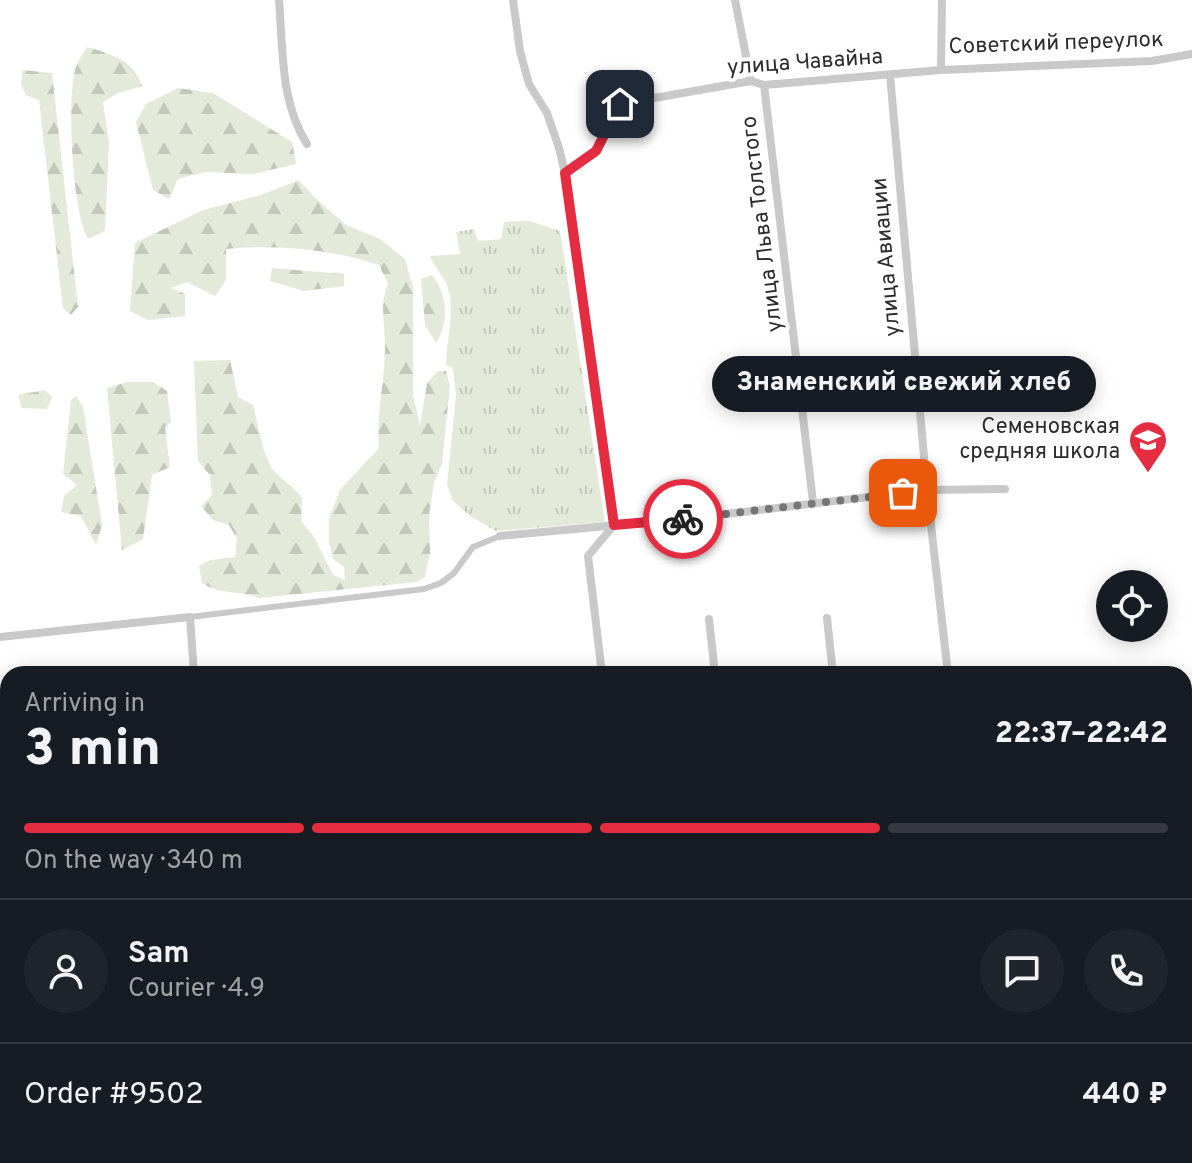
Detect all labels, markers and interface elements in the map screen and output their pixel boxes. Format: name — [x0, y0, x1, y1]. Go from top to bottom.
street label: Советский переулок — [948, 27, 1164, 61]
street label: улица Чавайна — [726, 44, 884, 82]
pin — [586, 70, 654, 138]
icon: home — [598, 82, 642, 126]
street label: улица Льва Толстого — [736, 114, 790, 334]
street label: улица Авиации — [867, 176, 907, 338]
callout: Знаменский свежий хлеб — [711, 357, 1095, 413]
text: Знаменский свежий хлеб — [737, 367, 1071, 400]
place label: Семеновская средняя школа — [959, 414, 1120, 466]
school or university icon: Семеновская средняя школа — [1127, 419, 1169, 474]
pin — [869, 459, 937, 527]
icon: bag — [881, 471, 925, 515]
courier — [643, 479, 723, 559]
icon: bike — [661, 497, 705, 541]
map controls — [1096, 570, 1168, 642]
button: locate — [1096, 570, 1168, 642]
text: Arriving in — [24, 688, 145, 721]
text: 22:37–22:42 — [995, 716, 1168, 753]
text: 3 min — [24, 718, 161, 784]
text: On the way · 340 m — [24, 845, 243, 878]
button: person — [24, 929, 108, 1013]
button: chat — [980, 929, 1064, 1013]
button: phone — [1084, 929, 1168, 1013]
text: Sam — [128, 936, 190, 973]
text: Courier · 4.9 — [128, 973, 265, 1006]
text: Order #9502 — [24, 1077, 204, 1114]
text: 440 ₽ — [1083, 1077, 1168, 1114]

